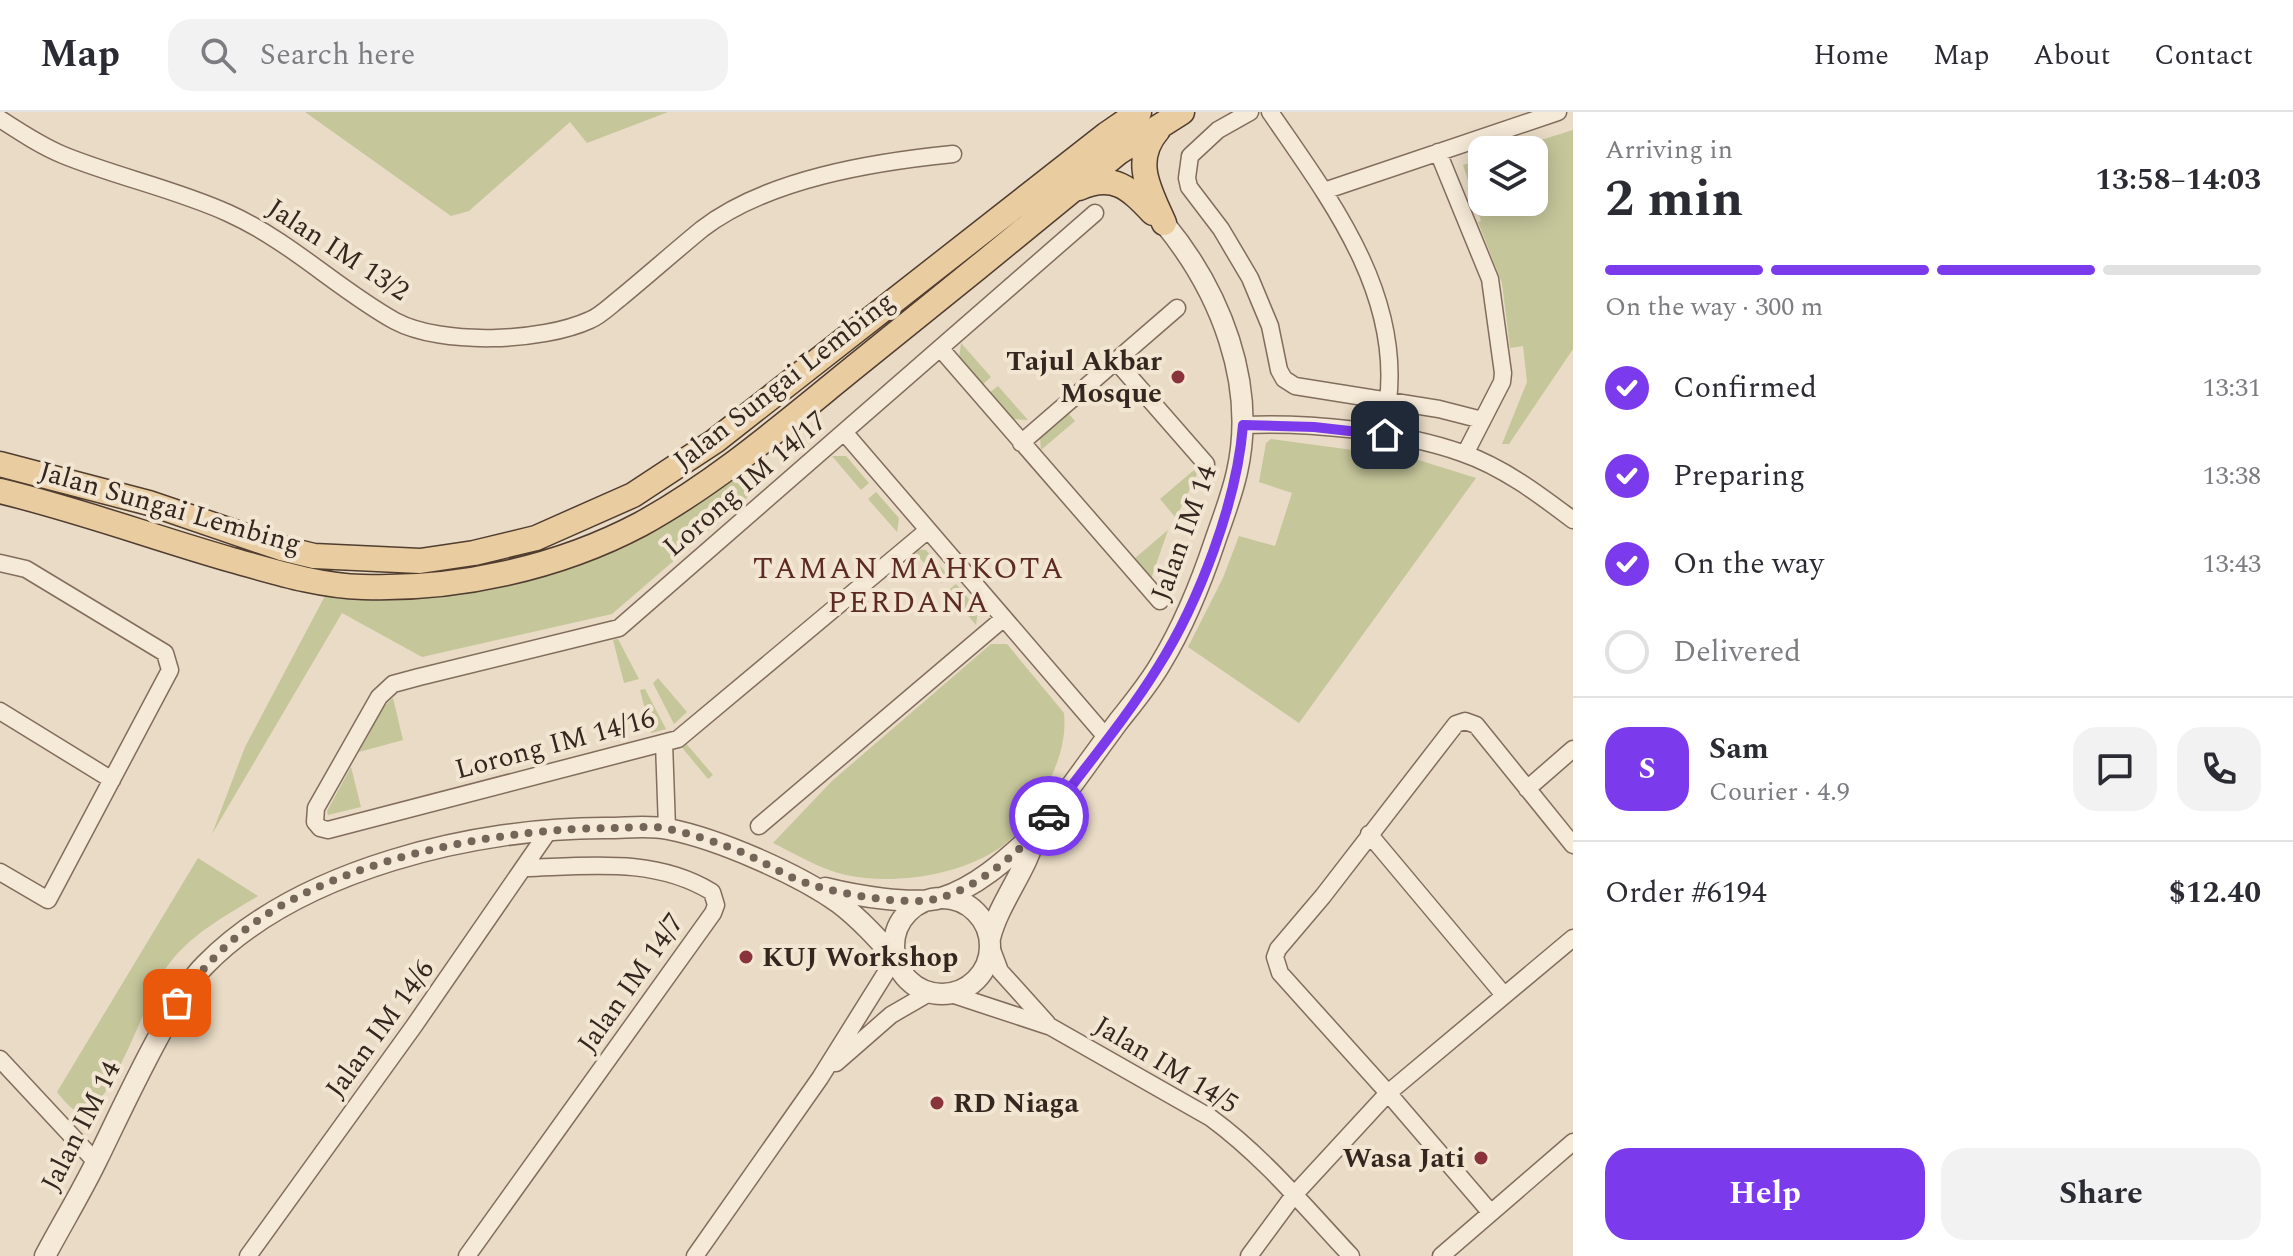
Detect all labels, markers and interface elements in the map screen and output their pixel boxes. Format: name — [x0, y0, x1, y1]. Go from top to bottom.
search box — [168, 19, 728, 91]
text: Map — [40, 26, 120, 84]
text: Search here — [260, 32, 415, 78]
icon: search — [196, 33, 240, 77]
text: Home — [1813, 34, 1889, 77]
text: Map — [1933, 34, 1989, 77]
text: About — [2033, 34, 2110, 77]
text: Contact — [2154, 34, 2253, 77]
text: Arriving in — [1605, 130, 1733, 170]
map controls — [1468, 136, 1548, 216]
button: layers — [1468, 136, 1548, 216]
text: 13:58–14:03 — [2095, 157, 2261, 203]
text: 2 min — [1605, 160, 1743, 239]
street label: Jalan IM 13/2 — [258, 188, 418, 312]
street label: Jalan Sungai Lembing — [664, 281, 904, 481]
text: On the way · 300 m — [1605, 287, 1823, 327]
place label: Tajul Akbar Mosque — [1006, 340, 1162, 415]
text: Confirmed — [1673, 365, 1817, 411]
icon: check — [1605, 366, 1649, 410]
marker: Tajul Akbar Mosque — [1169, 368, 1187, 386]
text: 13:31 — [2202, 368, 2261, 408]
street label: Lorong IM 14/17 — [653, 400, 837, 568]
pin — [1351, 401, 1419, 469]
icon: home — [1363, 413, 1407, 457]
street label: Jalan Sungai Lembing — [34, 450, 306, 566]
text: Preparing — [1673, 453, 1805, 499]
icon: check — [1605, 454, 1649, 498]
text: 13:38 — [2202, 456, 2261, 496]
street label: Jalan IM 14 — [1140, 459, 1228, 607]
text: On the way — [1673, 541, 1824, 587]
icon: check — [1605, 542, 1649, 586]
text: 13:43 — [2202, 544, 2261, 584]
district label: TAMAN MAHKOTA PERDANA — [753, 546, 1065, 626]
text: Delivered — [1673, 629, 1801, 675]
street label: Lorong IM 14/16 — [450, 697, 660, 791]
text: Sam — [1709, 726, 1769, 772]
button: chat — [2073, 727, 2157, 811]
button: phone — [2177, 727, 2261, 811]
text: S — [1638, 746, 1656, 792]
text: Courier · 4.9 — [1709, 772, 1850, 812]
courier — [1009, 776, 1089, 856]
icon: car — [1027, 794, 1071, 838]
text: Order #6194 — [1605, 870, 1767, 916]
text: $12.40 — [2169, 870, 2261, 916]
street label: Jalan IM 14/7 — [567, 904, 695, 1062]
place label: KUJ Workshop — [762, 936, 958, 979]
marker: KUJ Workshop — [737, 948, 755, 966]
street label: Jalan IM 14/6 — [315, 951, 445, 1107]
pin — [143, 969, 211, 1037]
icon: bag — [155, 981, 199, 1025]
street label: Jalan IM 14/5 — [1085, 1005, 1247, 1125]
street label: Jalan IM 14 — [30, 1053, 132, 1199]
place label: RD Niaga — [953, 1082, 1079, 1125]
marker: RD Niaga — [928, 1094, 946, 1112]
place label: Wasa Jati — [1342, 1137, 1465, 1180]
button: Help — [1605, 1148, 1925, 1240]
button: Share — [1941, 1148, 2261, 1240]
marker: Wasa Jati — [1472, 1149, 1490, 1167]

